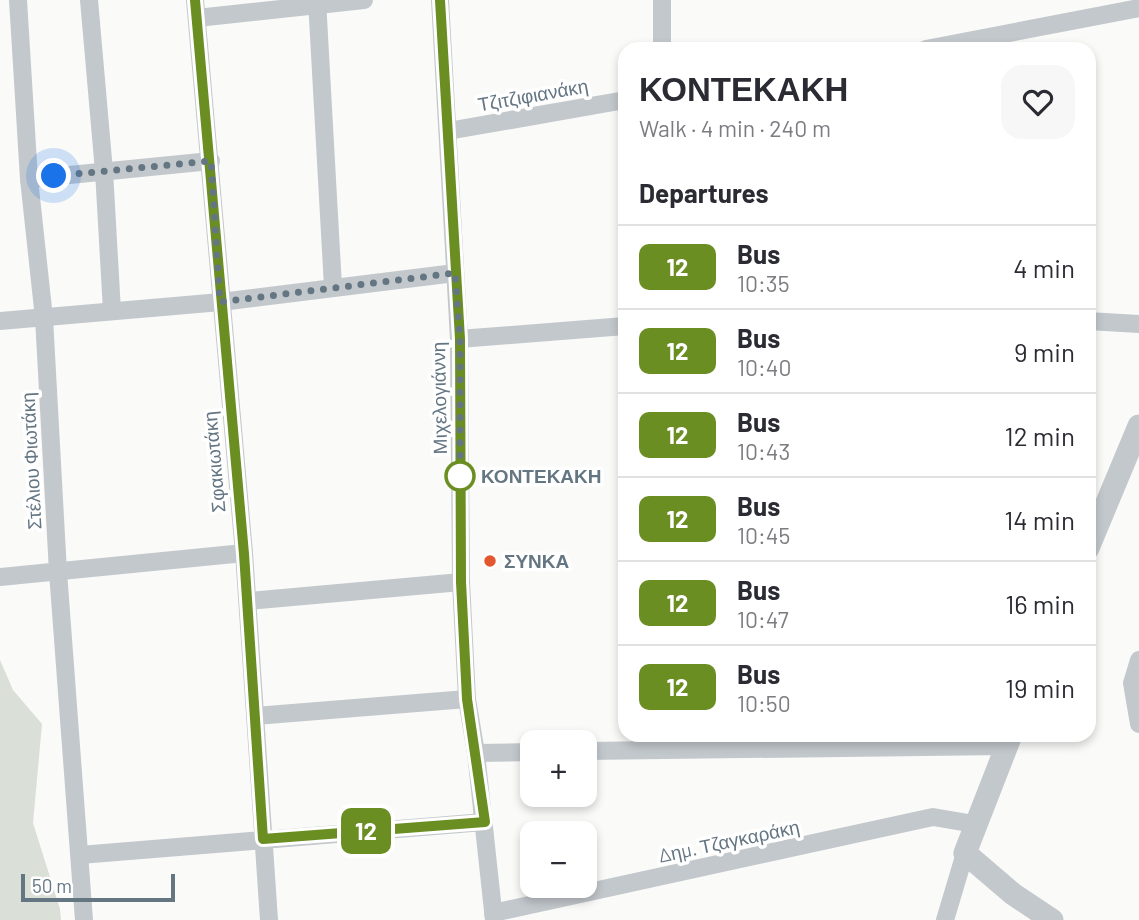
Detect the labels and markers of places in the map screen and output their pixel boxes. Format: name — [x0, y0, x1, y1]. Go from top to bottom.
marker: ΚΟΝΤΕΚΑΚΗ — [445, 461, 475, 491]
place label: ΚΟΝΤΕΚΑΚΗ — [481, 464, 602, 487]
place label: ΣΥΝΚΑ — [504, 549, 570, 572]
marker: ΣΥΝΚΑ — [482, 553, 498, 569]

